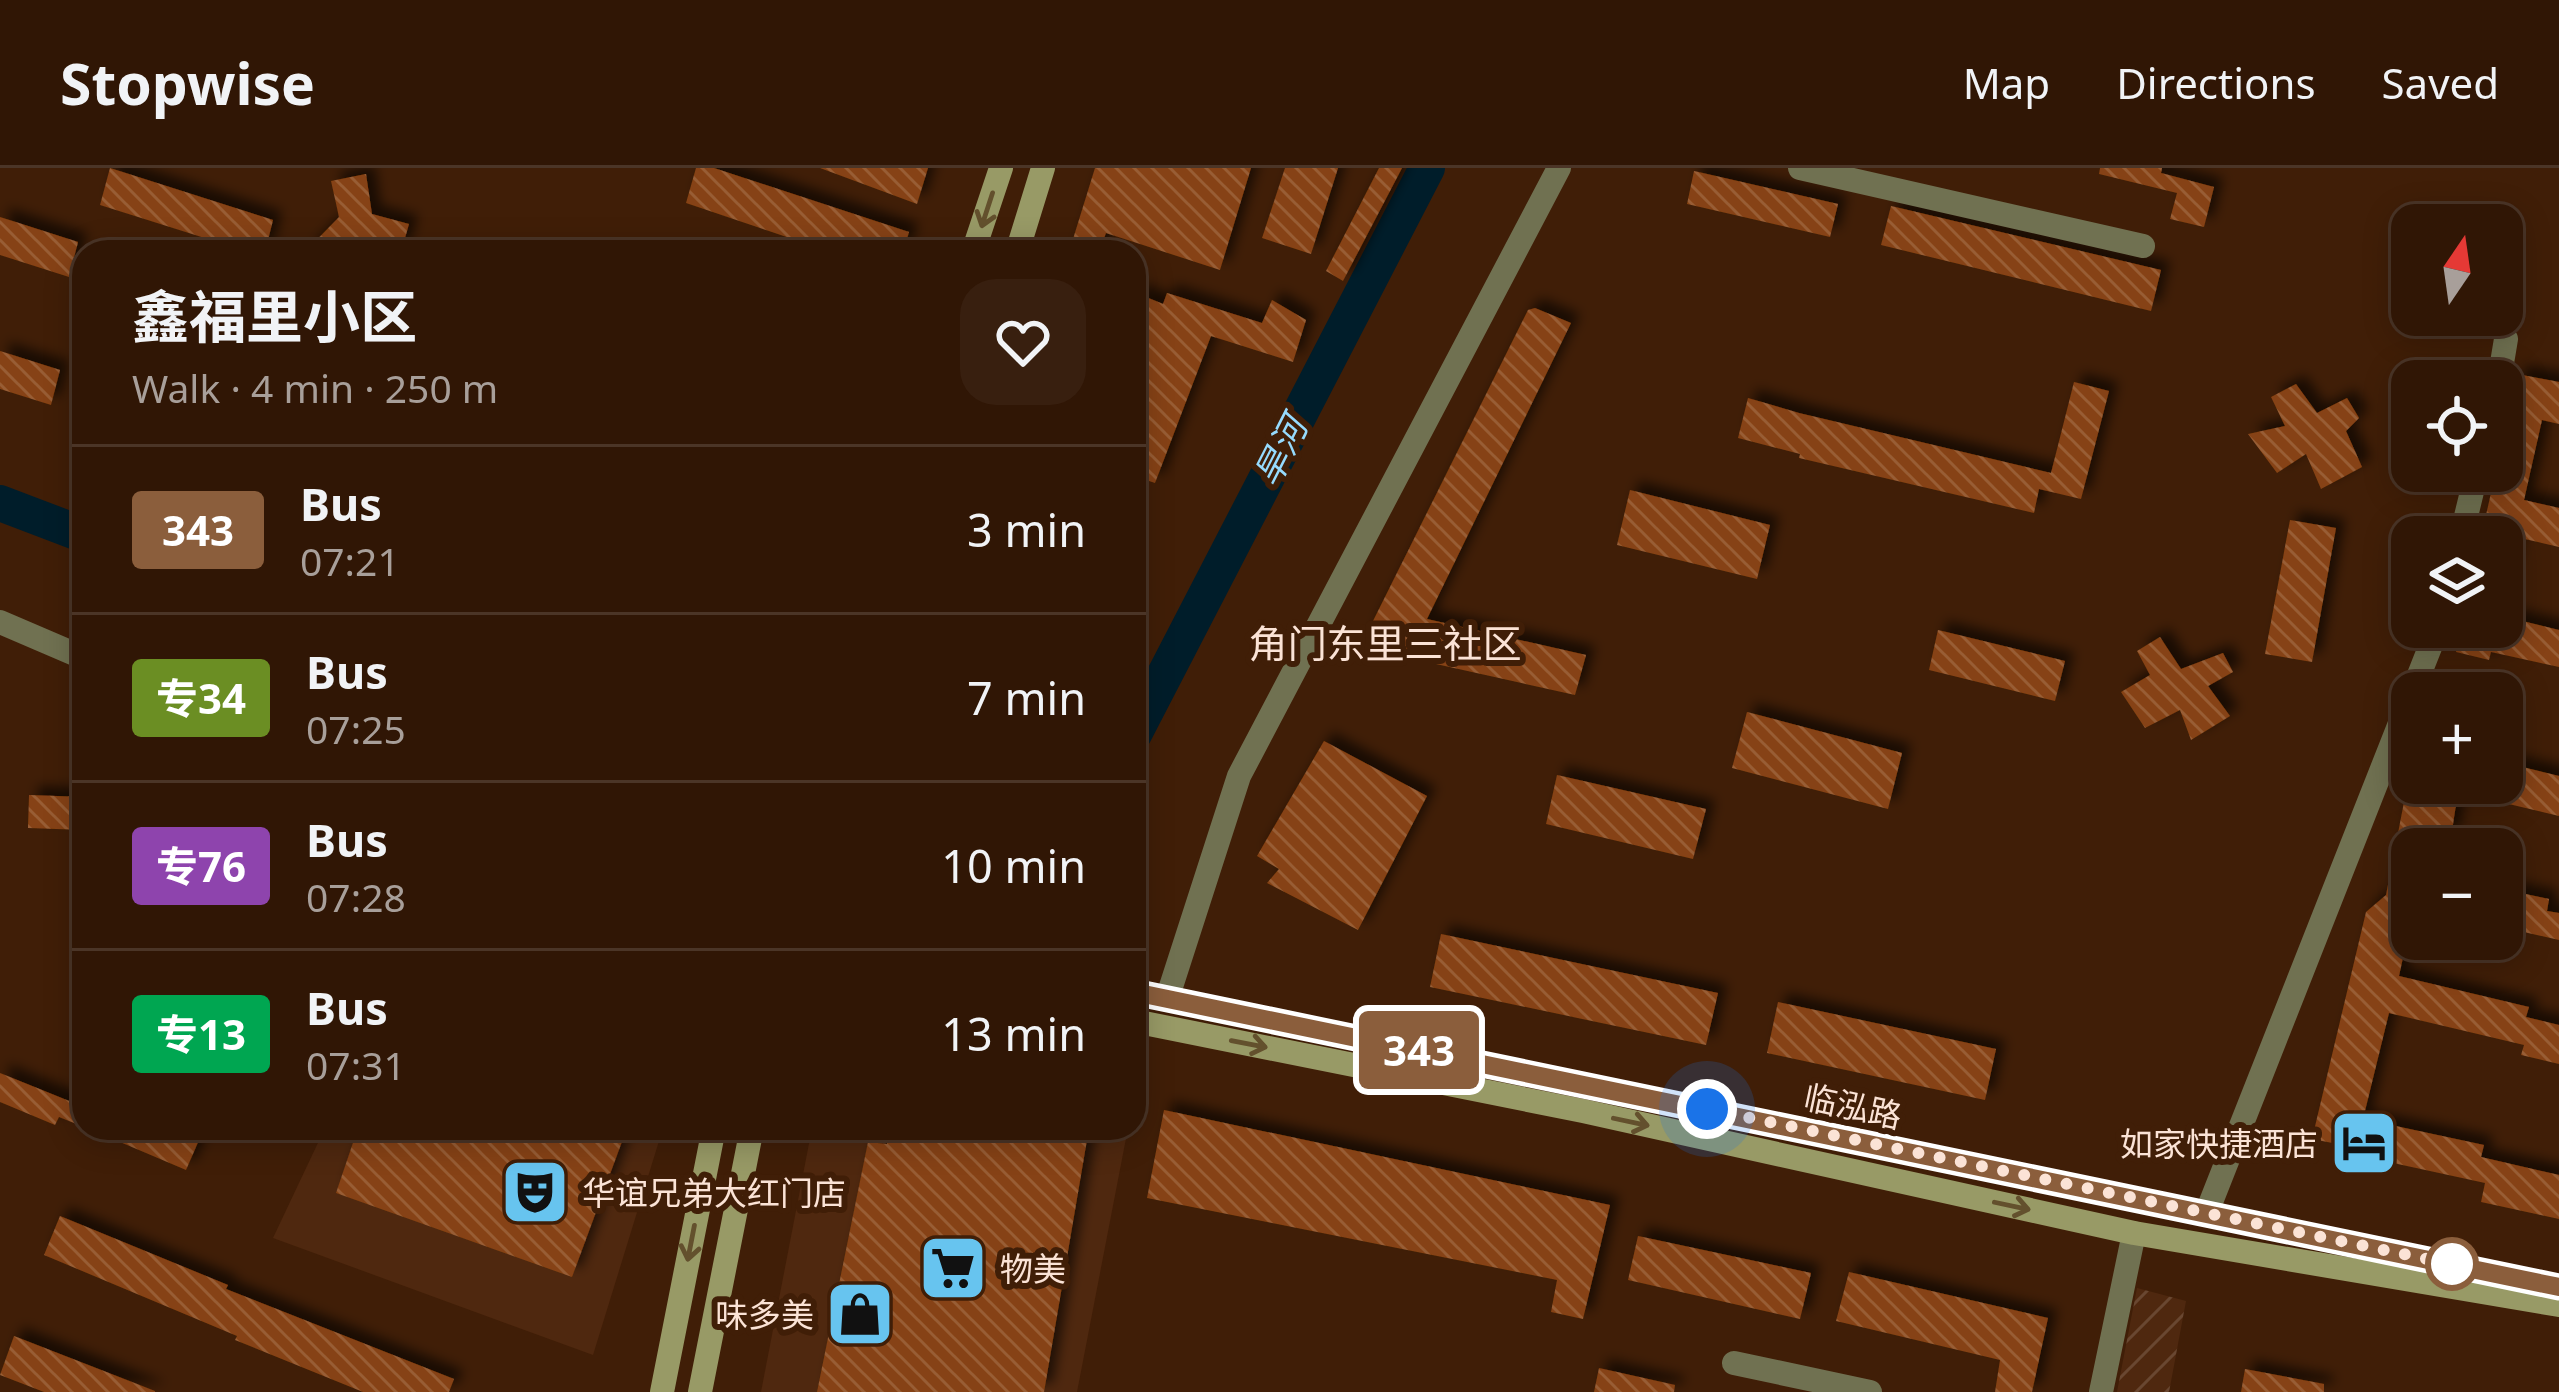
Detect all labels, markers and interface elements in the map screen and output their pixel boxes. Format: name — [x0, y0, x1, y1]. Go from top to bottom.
text: Stopwise — [60, 44, 315, 122]
text: Map — [1963, 54, 2050, 111]
text: Directions — [2116, 54, 2316, 111]
text: Saved — [2382, 54, 2499, 111]
one-way arrow — [974, 190, 996, 228]
north arrow — [2391, 204, 2523, 336]
map controls — [2391, 204, 2523, 960]
text: 鑫福里小区 — [132, 277, 417, 355]
button: heart — [960, 279, 1086, 405]
button: locate — [2391, 360, 2523, 492]
text: Walk · 4 min · 250 m — [132, 361, 498, 414]
water label: 旱河 — [1242, 402, 1321, 494]
text: Bus — [300, 473, 382, 534]
text: 3 min — [967, 499, 1086, 560]
text: 343 — [162, 501, 234, 558]
button: layers — [2391, 516, 2523, 648]
text: 07:21 — [300, 534, 400, 587]
district label: 角门东里三社区 — [1248, 616, 1522, 669]
text: Bus — [306, 641, 388, 702]
text: 7 min — [967, 667, 1086, 728]
text: 专34 — [156, 669, 246, 726]
button: + — [2391, 672, 2523, 804]
text: 07:25 — [306, 702, 406, 755]
text: Bus — [306, 809, 388, 870]
button: − — [2391, 828, 2523, 960]
text: 10 min — [941, 835, 1086, 896]
text: 专76 — [156, 837, 246, 894]
text: 07:28 — [306, 870, 406, 923]
text: Bus — [306, 977, 388, 1038]
text: 13 min — [941, 1003, 1086, 1064]
text: 专13 — [156, 1005, 246, 1062]
line badge: 343 — [1350, 1011, 1488, 1089]
text: 343 — [1383, 1021, 1455, 1078]
one-way arrow — [1228, 1034, 1267, 1056]
text: 07:31 — [306, 1038, 406, 1091]
street label: 临泓路 — [1800, 1074, 1906, 1138]
your location — [1677, 1079, 1737, 1139]
hotel icon: 如家快捷酒店 — [2329, 1108, 2399, 1178]
one-way arrow — [1611, 1111, 1649, 1134]
place label: 如家快捷酒店 — [2120, 1121, 2318, 1166]
theatre icon: 华谊兄弟大红门店 — [500, 1157, 570, 1227]
place label: 华谊兄弟大红门店 — [582, 1170, 846, 1215]
one-way arrow — [1992, 1195, 2030, 1218]
one-way arrow — [679, 1223, 702, 1261]
supermarket icon: 物美 — [918, 1233, 988, 1303]
unlabelled marker — [2427, 1239, 2477, 1289]
place label: 物美 — [1000, 1246, 1066, 1291]
shop icon: 味多美 — [825, 1279, 895, 1349]
place label: 味多美 — [715, 1292, 814, 1337]

